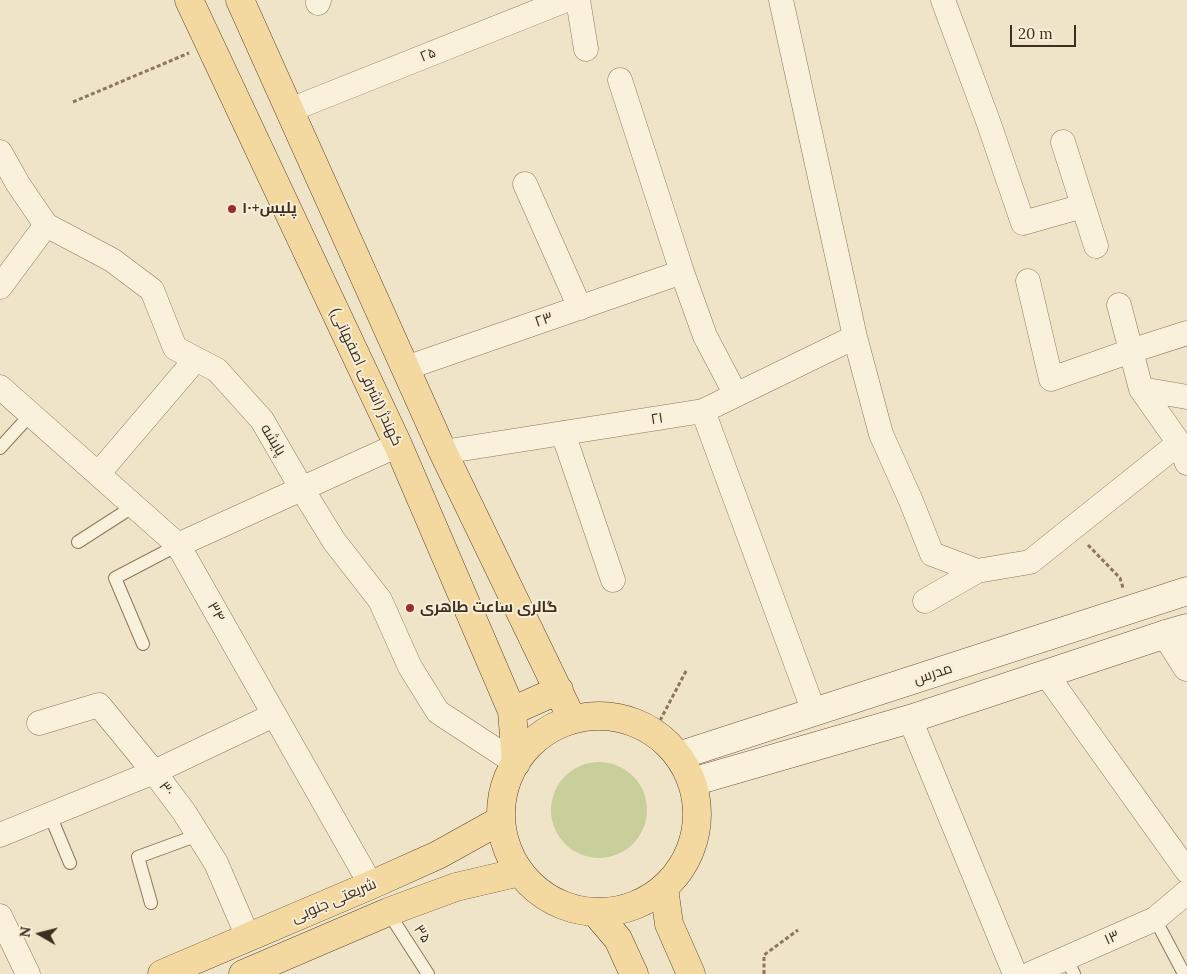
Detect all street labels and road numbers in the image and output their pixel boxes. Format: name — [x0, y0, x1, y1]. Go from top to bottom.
street label: ۲۵ — [417, 44, 439, 66]
street label: کهندژ (اشرفی اصفهانی) — [326, 305, 406, 449]
street label: ۲۳ — [533, 309, 555, 331]
street label: ۲۱ — [649, 409, 665, 429]
street label: پایشه — [257, 421, 289, 459]
street label: ۳۴ — [203, 599, 229, 625]
street label: مدرس — [911, 659, 955, 689]
street label: ۳۰ — [155, 778, 177, 800]
street label: شریعتی جنوبی — [289, 875, 379, 927]
street label: ۳۵ — [409, 921, 435, 947]
street label: ۱۳ — [1102, 927, 1122, 949]

